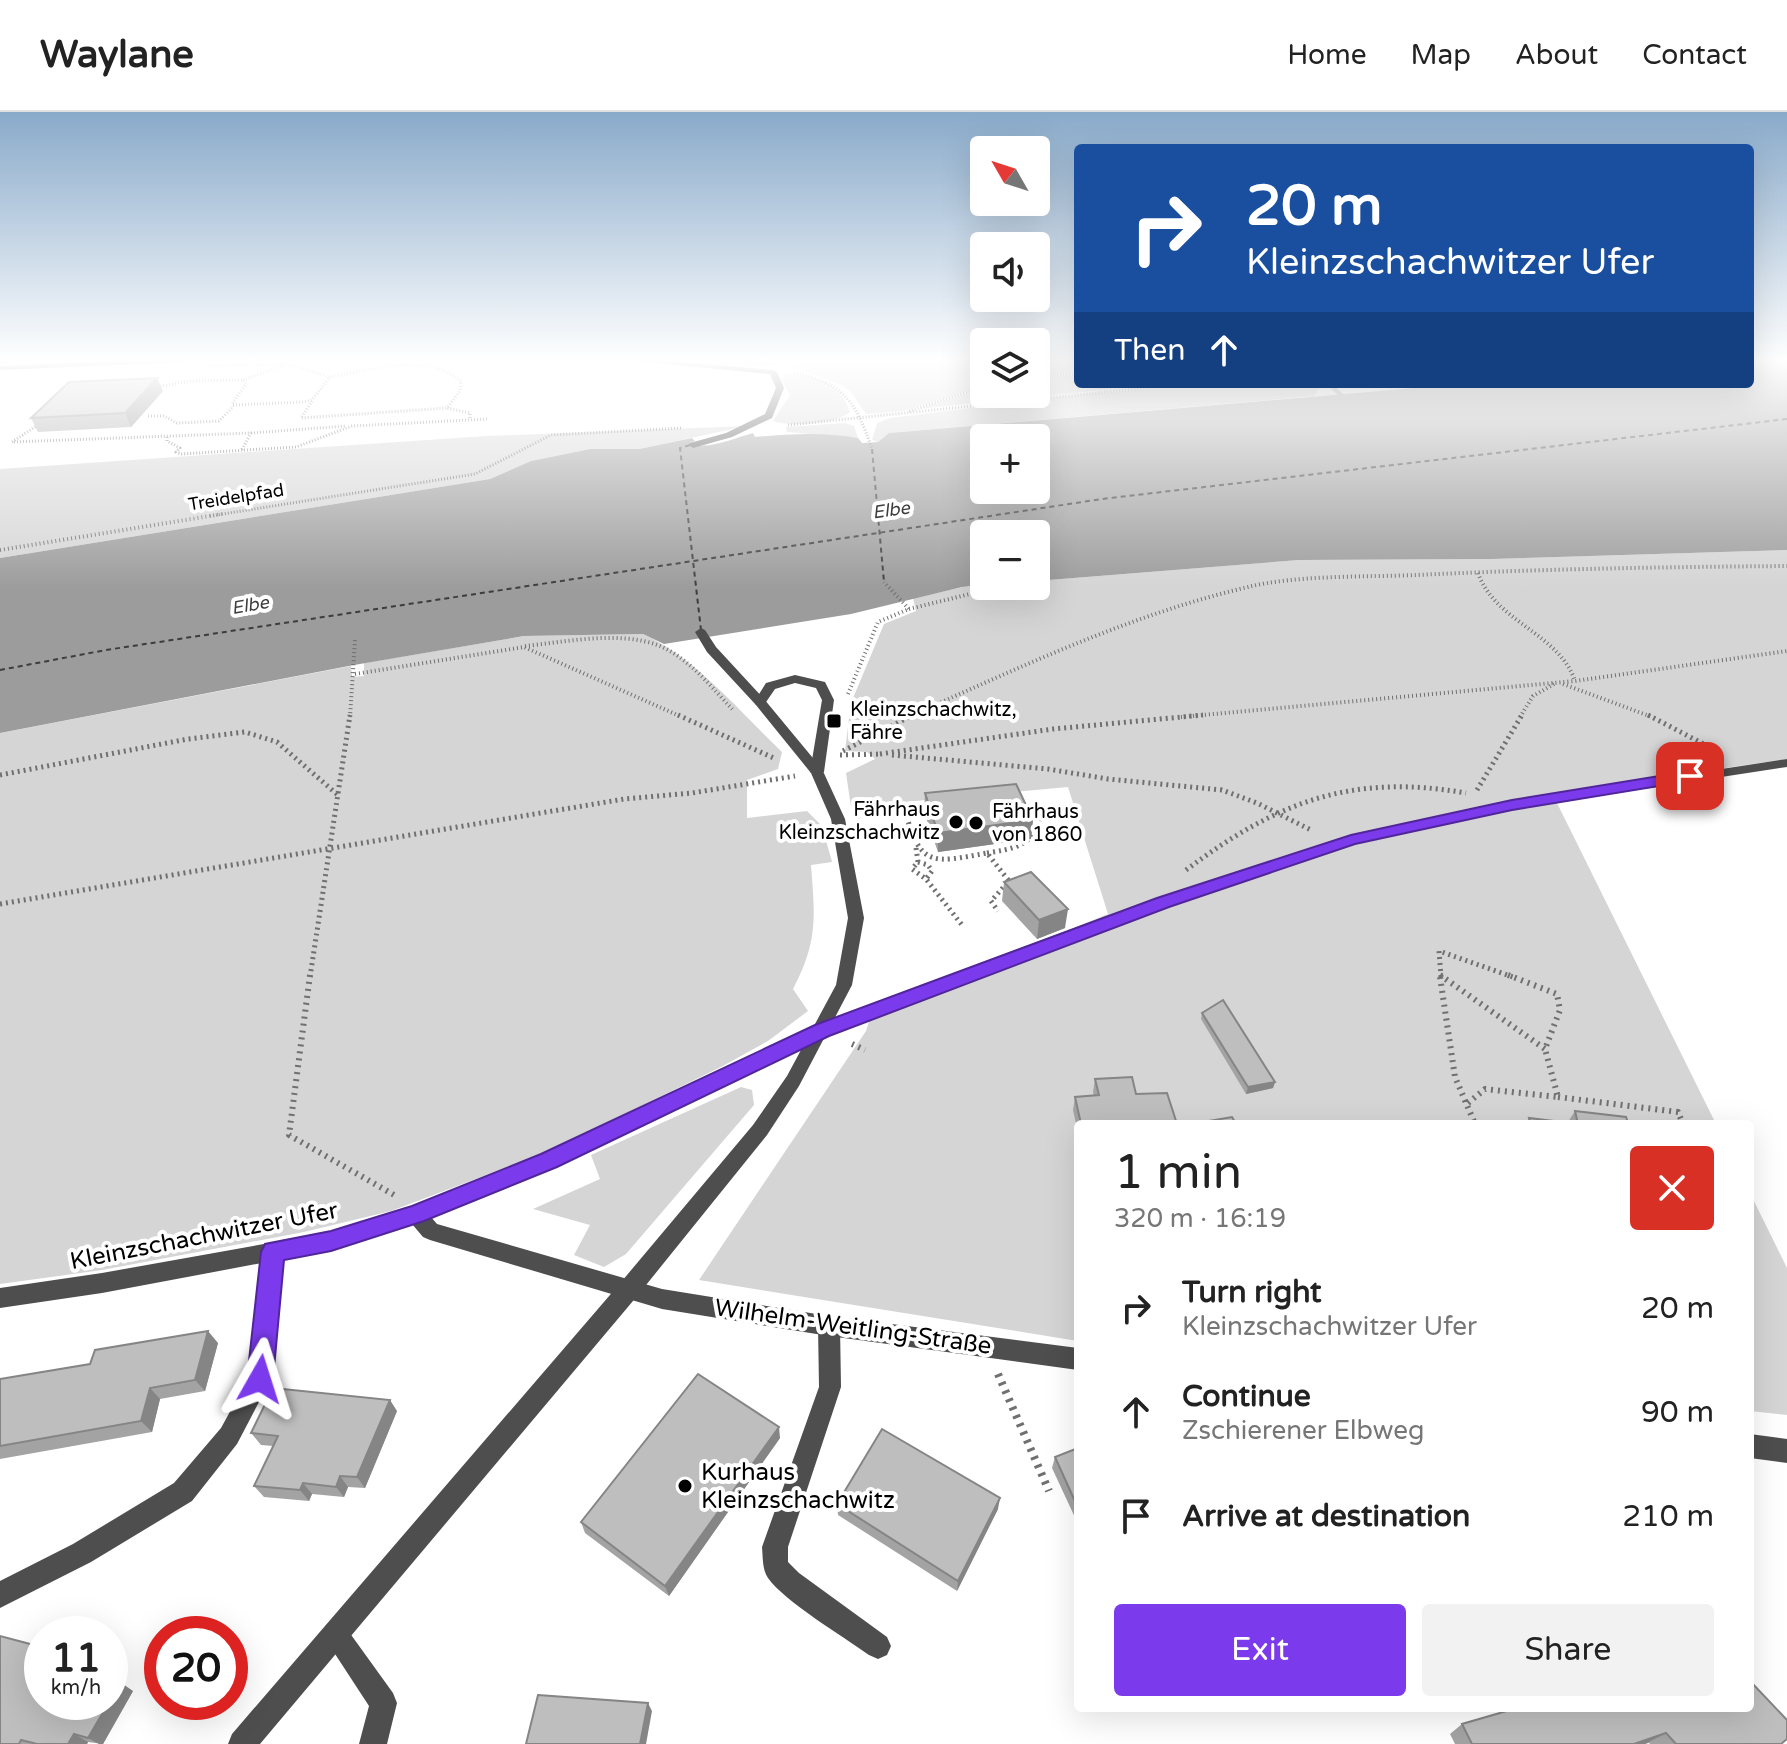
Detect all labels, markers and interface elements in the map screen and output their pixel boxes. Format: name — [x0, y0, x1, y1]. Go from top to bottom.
text: Waylane — [40, 32, 194, 78]
text: Home — [1287, 38, 1367, 72]
text: Map — [1411, 38, 1471, 72]
text: About — [1515, 38, 1598, 72]
text: Contact — [1642, 38, 1747, 72]
north arrow — [970, 136, 1050, 216]
map controls — [970, 136, 1050, 600]
text: 20 m — [1246, 173, 1382, 240]
icon: right — [1114, 176, 1218, 280]
button: sound — [970, 232, 1050, 312]
text: Kleinzschachwitzer Ufer — [1246, 241, 1654, 284]
button: layers — [970, 328, 1050, 408]
icon: ahead — [1202, 328, 1246, 372]
text: Then — [1114, 332, 1186, 369]
button: + — [970, 424, 1050, 504]
street label: Treidelpfad — [187, 479, 285, 515]
water label: Elbe — [871, 496, 912, 524]
button: − — [970, 520, 1050, 600]
water label: Elbe — [230, 591, 271, 619]
place label: Kleinzschachwitz, Fähre — [850, 698, 1017, 745]
marker: Kleinzschachwitz, Fähre — [825, 712, 843, 730]
pin — [1656, 742, 1724, 810]
icon: arrive — [1668, 754, 1712, 798]
place label: Fährhaus Kleinzschachwitz — [778, 798, 940, 845]
place label: Fährhaus von 1860 — [992, 800, 1082, 847]
marker: Fährhaus Kleinzschachwitz — [947, 813, 965, 831]
marker: Fährhaus von 1860 — [967, 814, 985, 832]
text: 1 min — [1114, 1144, 1242, 1202]
button: close — [1630, 1146, 1714, 1230]
street label: Kleinzschachwitzer Ufer — [68, 1196, 341, 1276]
text: 320 m · 16:19 — [1114, 1203, 1286, 1234]
text: Turn right — [1182, 1274, 1322, 1311]
icon: right — [1114, 1286, 1158, 1330]
text: 20 m — [1641, 1290, 1714, 1327]
street label: Wilhelm-Weitling-Straße — [713, 1293, 993, 1361]
text: Kleinzschachwitzer Ufer — [1182, 1311, 1477, 1342]
position arrow — [218, 1337, 302, 1421]
text: Continue — [1182, 1378, 1311, 1415]
icon: ahead — [1114, 1390, 1158, 1434]
text: 90 m — [1641, 1394, 1714, 1431]
text: Zschierener Elbweg — [1182, 1415, 1424, 1446]
place label: Kurhaus Kleinzschachwitz — [701, 1458, 895, 1515]
marker: Kurhaus Kleinzschachwitz — [676, 1477, 694, 1495]
icon: arrive — [1114, 1494, 1158, 1538]
text: Arrive at destination — [1182, 1498, 1470, 1535]
text: 210 m — [1622, 1498, 1714, 1535]
button: Exit — [1114, 1604, 1406, 1696]
button: Share — [1422, 1604, 1714, 1696]
speed limit sign: 20 — [144, 1616, 248, 1720]
text: 11 — [51, 1634, 101, 1682]
text: km/h — [51, 1676, 101, 1700]

